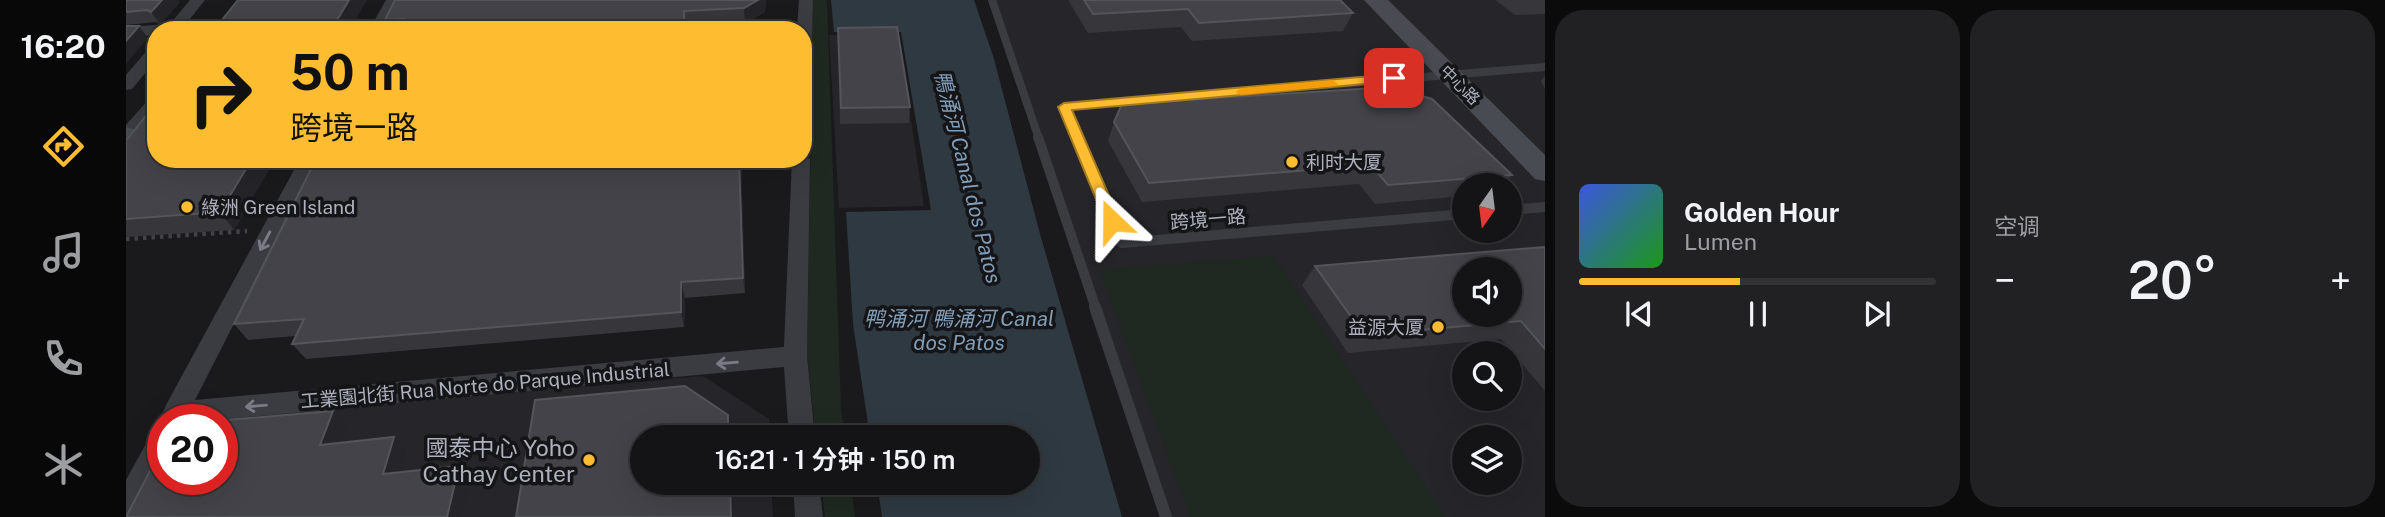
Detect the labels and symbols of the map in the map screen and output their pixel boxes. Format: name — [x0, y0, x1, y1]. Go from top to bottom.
pin — [1364, 48, 1424, 108]
street label: 中心路 — [1436, 61, 1484, 109]
water label: 鴨涌河 Canal dos Patos — [929, 68, 1007, 286]
place label: 利时大厦 — [1306, 151, 1382, 173]
marker: 利时大厦 — [1284, 154, 1300, 170]
north arrow — [1452, 173, 1522, 243]
position arrow — [1075, 184, 1149, 258]
place label: 綠洲 Green Island — [201, 196, 355, 218]
marker: 綠洲 Green Island — [179, 199, 195, 215]
street label: 跨境一路 — [1169, 205, 1247, 233]
one-way arrow — [258, 230, 272, 251]
water label: 鸭涌河 鴨涌河 Canal dos Patos — [864, 306, 1054, 355]
place label: 益源大厦 — [1348, 316, 1424, 338]
marker: 益源大厦 — [1430, 319, 1446, 335]
one-way arrow — [716, 357, 739, 370]
street label: 工業園北街 Rua Norte do Parque Industrial — [300, 358, 670, 412]
one-way arrow — [245, 400, 268, 413]
speed limit sign: 20 — [147, 404, 238, 495]
place label: 國泰中心 Yoho Cathay Center — [423, 434, 575, 487]
marker: 國泰中心 Yoho Cathay Center — [581, 452, 597, 468]

